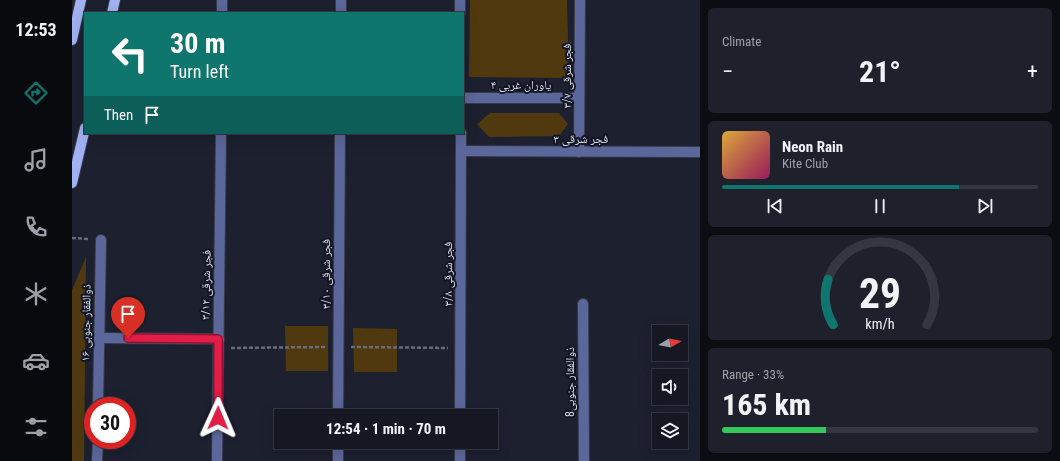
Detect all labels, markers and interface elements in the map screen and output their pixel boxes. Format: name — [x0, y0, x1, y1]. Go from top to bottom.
text: 12:53 — [15, 19, 57, 40]
text: 30 m — [170, 27, 226, 60]
icon: left — [104, 28, 156, 80]
text: Climate — [722, 34, 761, 49]
street label: ۳/۷ فجر شرقی — [560, 44, 574, 108]
text: 21° — [859, 54, 901, 89]
text: − — [722, 59, 733, 84]
text: + — [1027, 59, 1038, 84]
text: Turn left — [170, 61, 229, 82]
street label: ۴ یاوران غربی — [491, 78, 552, 92]
icon: directions — [22, 79, 50, 107]
icon: arrive — [141, 104, 163, 126]
text: Then — [104, 106, 133, 124]
street label: ۳ فجر شرقی — [554, 132, 608, 146]
text: Neon Rain — [782, 138, 843, 156]
icon: music — [22, 146, 50, 174]
text: Kite Club — [782, 156, 828, 171]
icon: previous — [764, 195, 786, 217]
icon: pause — [869, 195, 891, 217]
icon: next — [974, 195, 996, 217]
icon: phone — [22, 213, 50, 241]
street label: ۳/۱۰ فجر شرقی — [319, 239, 333, 309]
street label: ۳/۸ فجر شرقی — [441, 242, 455, 306]
street label: ۳/۱۲ فجر شرقی — [198, 250, 214, 320]
text: 29 — [859, 269, 901, 318]
icon: climate — [22, 280, 50, 308]
street label: ۱۶ ذوالفقار جنوبی — [78, 284, 94, 362]
pin — [111, 297, 145, 338]
icon: arrive — [117, 303, 139, 325]
text: km/h — [865, 316, 895, 332]
north arrow — [652, 325, 688, 361]
map controls — [652, 325, 688, 449]
icon: car — [22, 347, 50, 375]
street label: 8ذوالفقار جنوبی — [563, 347, 577, 417]
text: Range · 33% — [722, 367, 784, 382]
button: sound — [652, 369, 688, 405]
text: 165 km — [722, 387, 811, 422]
speed limit sign: 30 — [84, 397, 136, 449]
position arrow — [197, 397, 239, 439]
icon: filters — [22, 413, 50, 441]
button: layers — [652, 413, 688, 449]
text: 12:54 · 1 min · 70 m — [326, 420, 446, 438]

